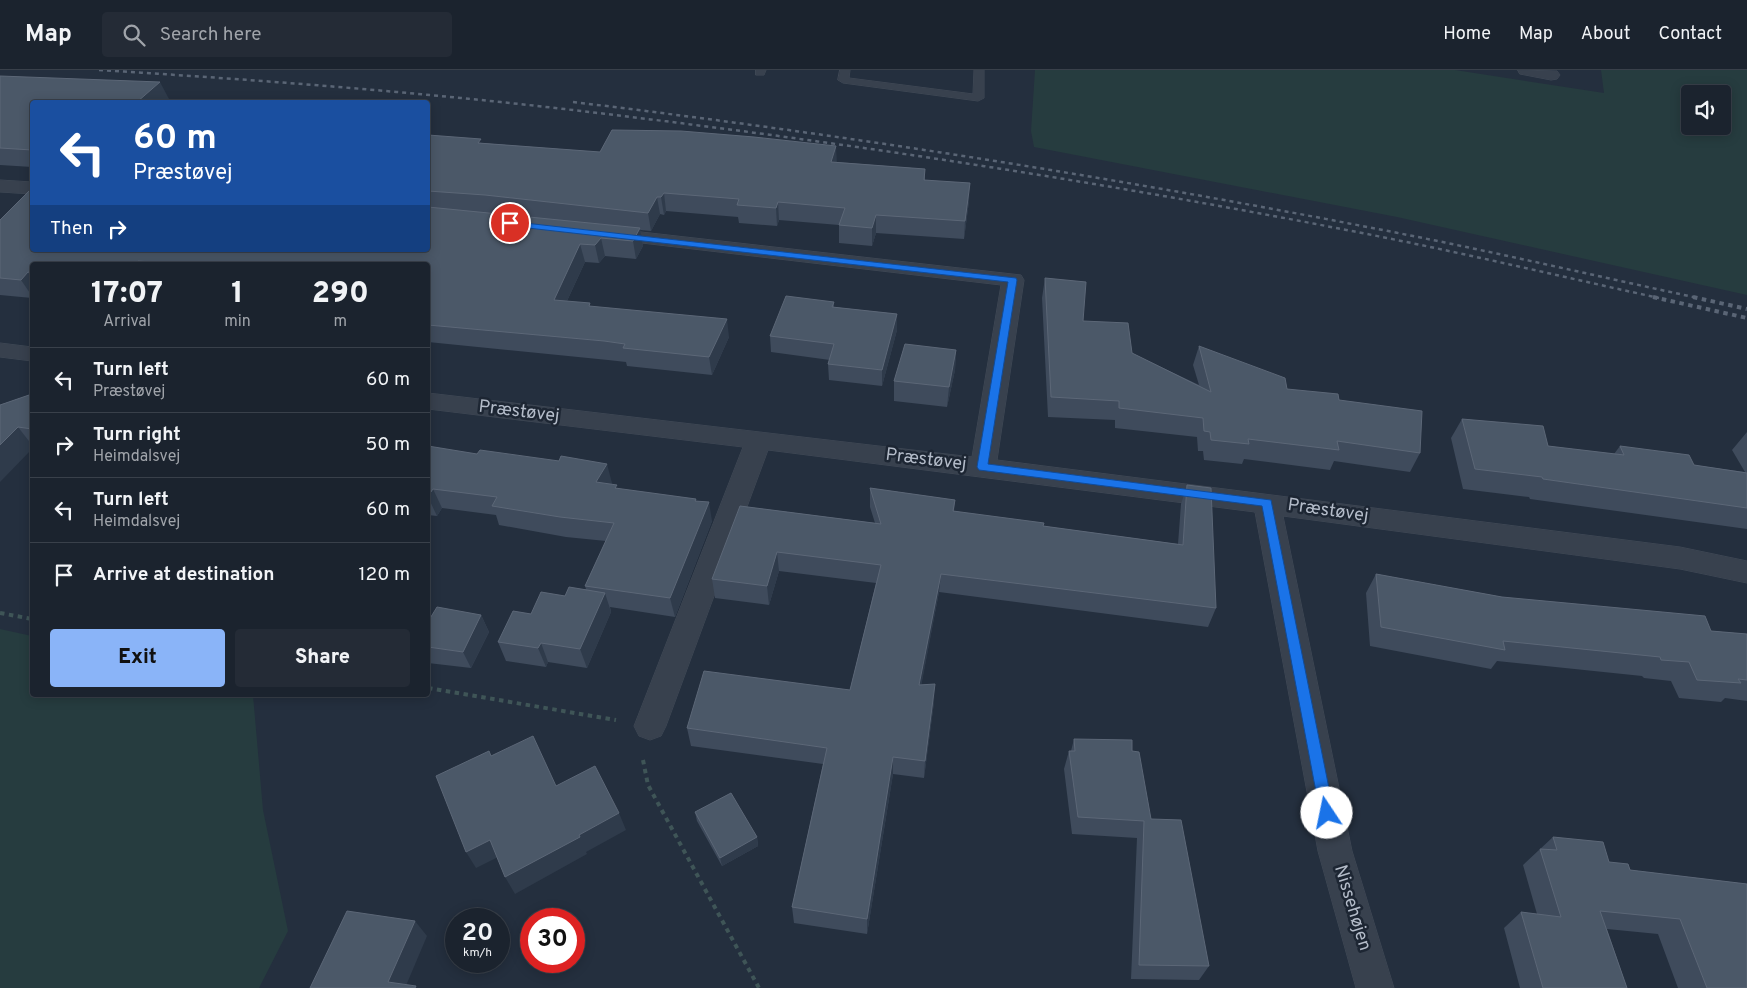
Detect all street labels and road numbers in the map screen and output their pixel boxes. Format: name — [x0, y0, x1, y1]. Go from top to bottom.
street label: Præstøvej — [477, 396, 561, 428]
street label: Præstøvej — [884, 444, 968, 476]
street label: Præstøvej — [1286, 494, 1370, 528]
street label: Nissehøjen — [1328, 862, 1376, 954]

